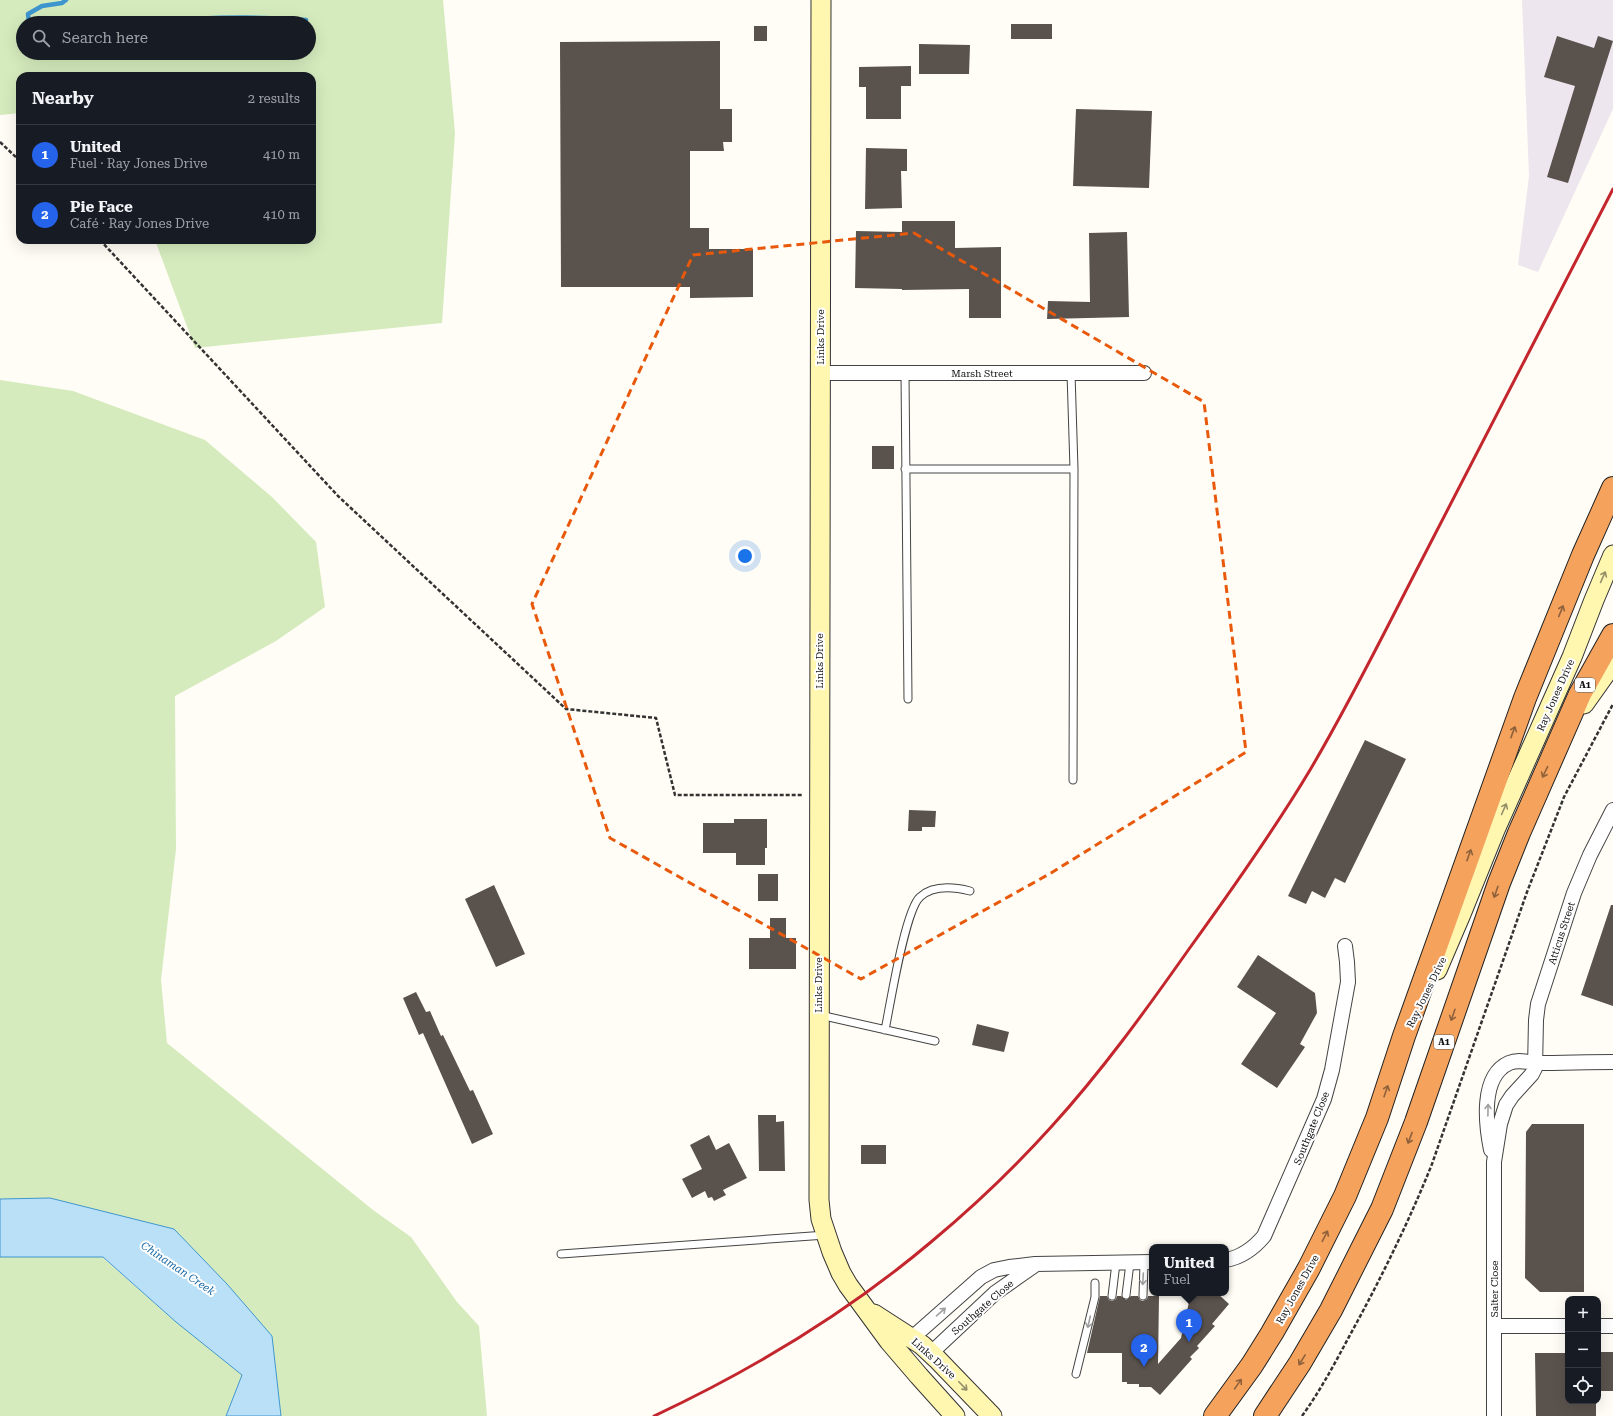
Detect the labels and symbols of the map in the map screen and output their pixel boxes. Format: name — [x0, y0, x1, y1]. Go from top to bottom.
street label: Links Drive — [815, 309, 826, 365]
street label: Marsh Street — [951, 368, 1013, 379]
your location — [735, 546, 755, 566]
one-way arrow — [1600, 572, 1608, 584]
one-way arrow — [1557, 606, 1565, 618]
street label: Links Drive — [814, 633, 825, 689]
street label: Ray Jones Drive — [1535, 657, 1576, 733]
road number: A1 — [1575, 678, 1595, 692]
one-way arrow — [1509, 727, 1517, 739]
one-way arrow — [1541, 766, 1548, 778]
one-way arrow — [1501, 803, 1508, 815]
one-way arrow — [1466, 849, 1474, 861]
one-way arrow — [1491, 886, 1499, 898]
street label: Atticus Street — [1546, 900, 1577, 966]
street label: Ray Jones Drive — [1405, 955, 1449, 1029]
street label: Links Drive — [813, 957, 824, 1013]
one-way arrow — [1449, 1009, 1456, 1022]
road number: A1 — [1434, 1035, 1454, 1049]
one-way arrow — [1383, 1084, 1390, 1097]
street label: Southgate Close — [1292, 1089, 1331, 1166]
one-way arrow — [1484, 1104, 1492, 1117]
one-way arrow — [1406, 1131, 1413, 1144]
one-way arrow — [1322, 1231, 1330, 1243]
water label: Chinaman Creek — [138, 1239, 217, 1298]
street label: Ray Jones Drive — [1274, 1252, 1321, 1326]
street label: Salter Close — [1489, 1260, 1500, 1318]
one-way arrow — [1140, 1272, 1147, 1285]
street label: Southgate Close — [949, 1277, 1016, 1337]
one-way arrow — [936, 1307, 946, 1317]
pin: 1 — [1176, 1309, 1202, 1342]
one-way arrow — [1085, 1315, 1093, 1328]
pin: 2 — [1131, 1334, 1157, 1367]
street label: Links Drive — [909, 1336, 958, 1381]
one-way arrow — [1298, 1354, 1306, 1365]
one-way arrow — [1234, 1379, 1242, 1390]
one-way arrow — [958, 1381, 968, 1391]

